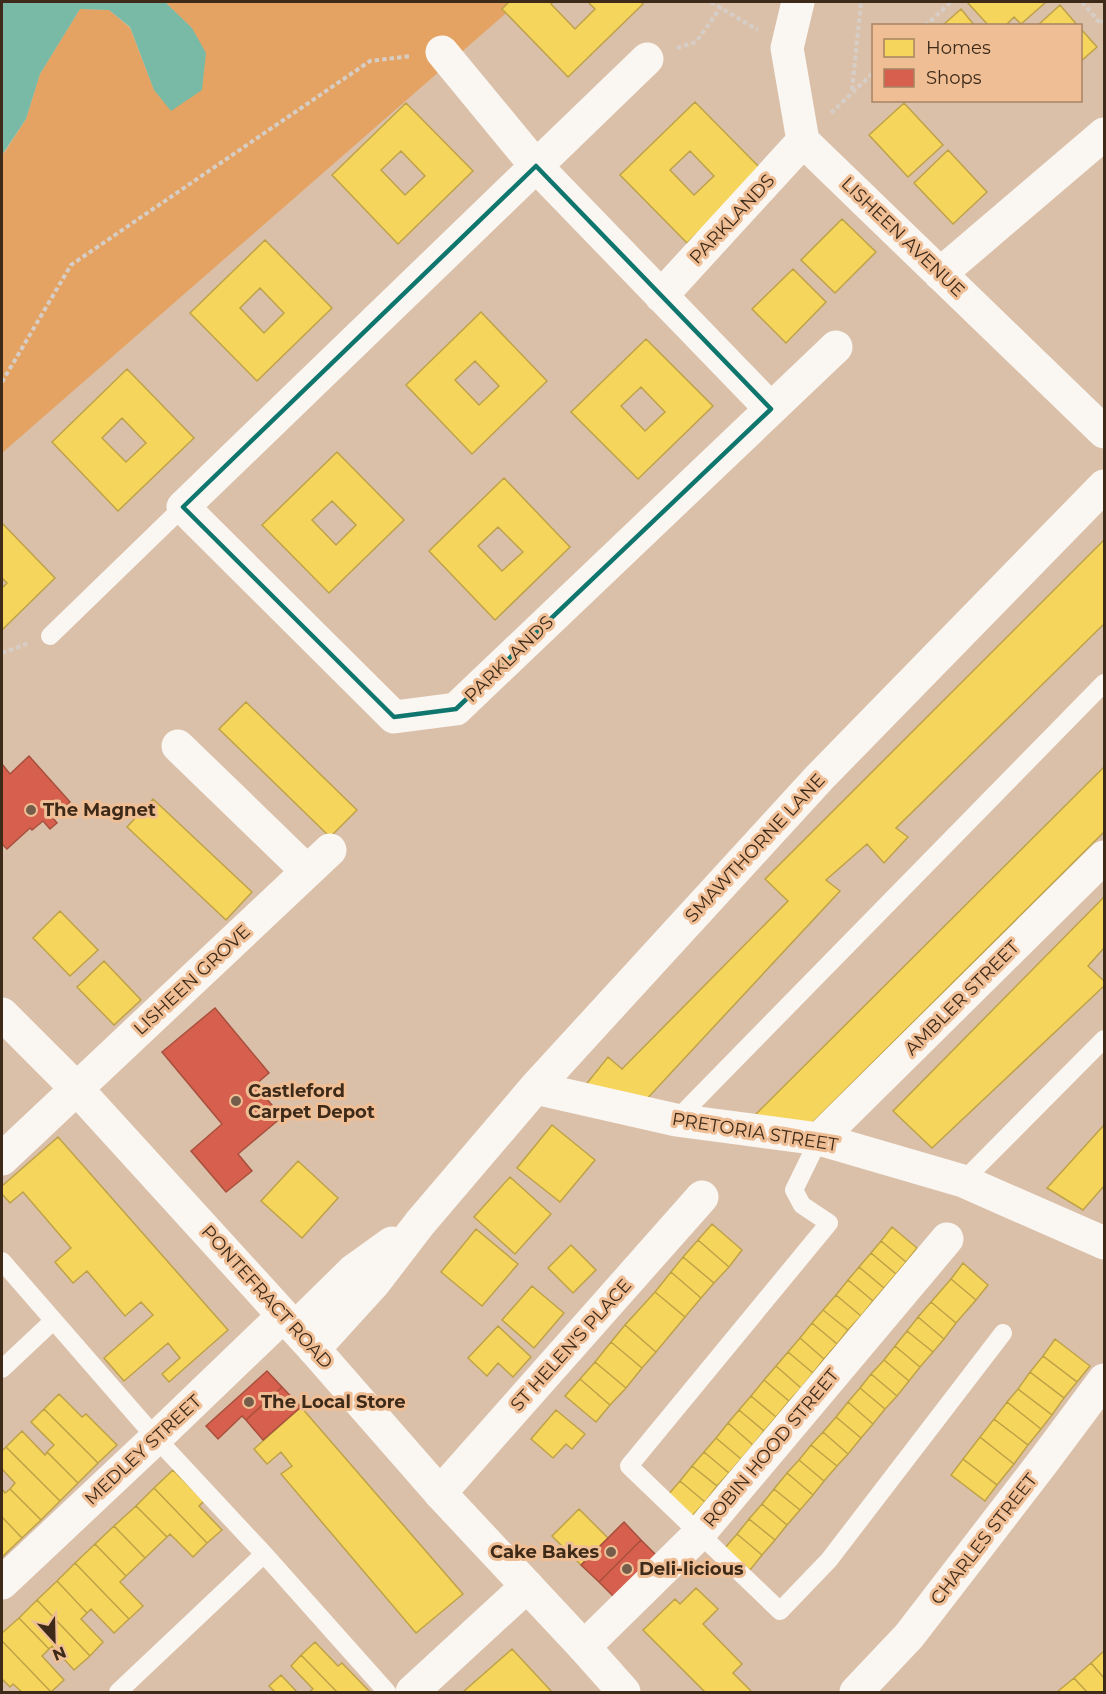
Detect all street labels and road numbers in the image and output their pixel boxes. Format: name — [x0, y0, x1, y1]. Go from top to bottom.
street label: PARKLANDS — [685, 169, 779, 269]
street label: LISHEEN AVENUE — [837, 173, 969, 301]
street label: PARKLANDS — [460, 611, 558, 707]
street label: SMAWTHORNE LANE — [680, 769, 830, 927]
street label: LISHEEN GROVE — [129, 920, 255, 1040]
street label: AMBLER STREET — [900, 936, 1024, 1060]
street label: PRETORIA STREET — [670, 1108, 840, 1156]
street label: PONTEFRACT ROAD — [197, 1221, 337, 1373]
street label: ST HELEN'S PLACE — [506, 1274, 636, 1416]
street label: ROBIN HOOD STREET — [698, 1364, 844, 1532]
street label: MEDLEY STREET — [80, 1390, 206, 1510]
street label: CHARLES STREET — [926, 1469, 1042, 1609]

